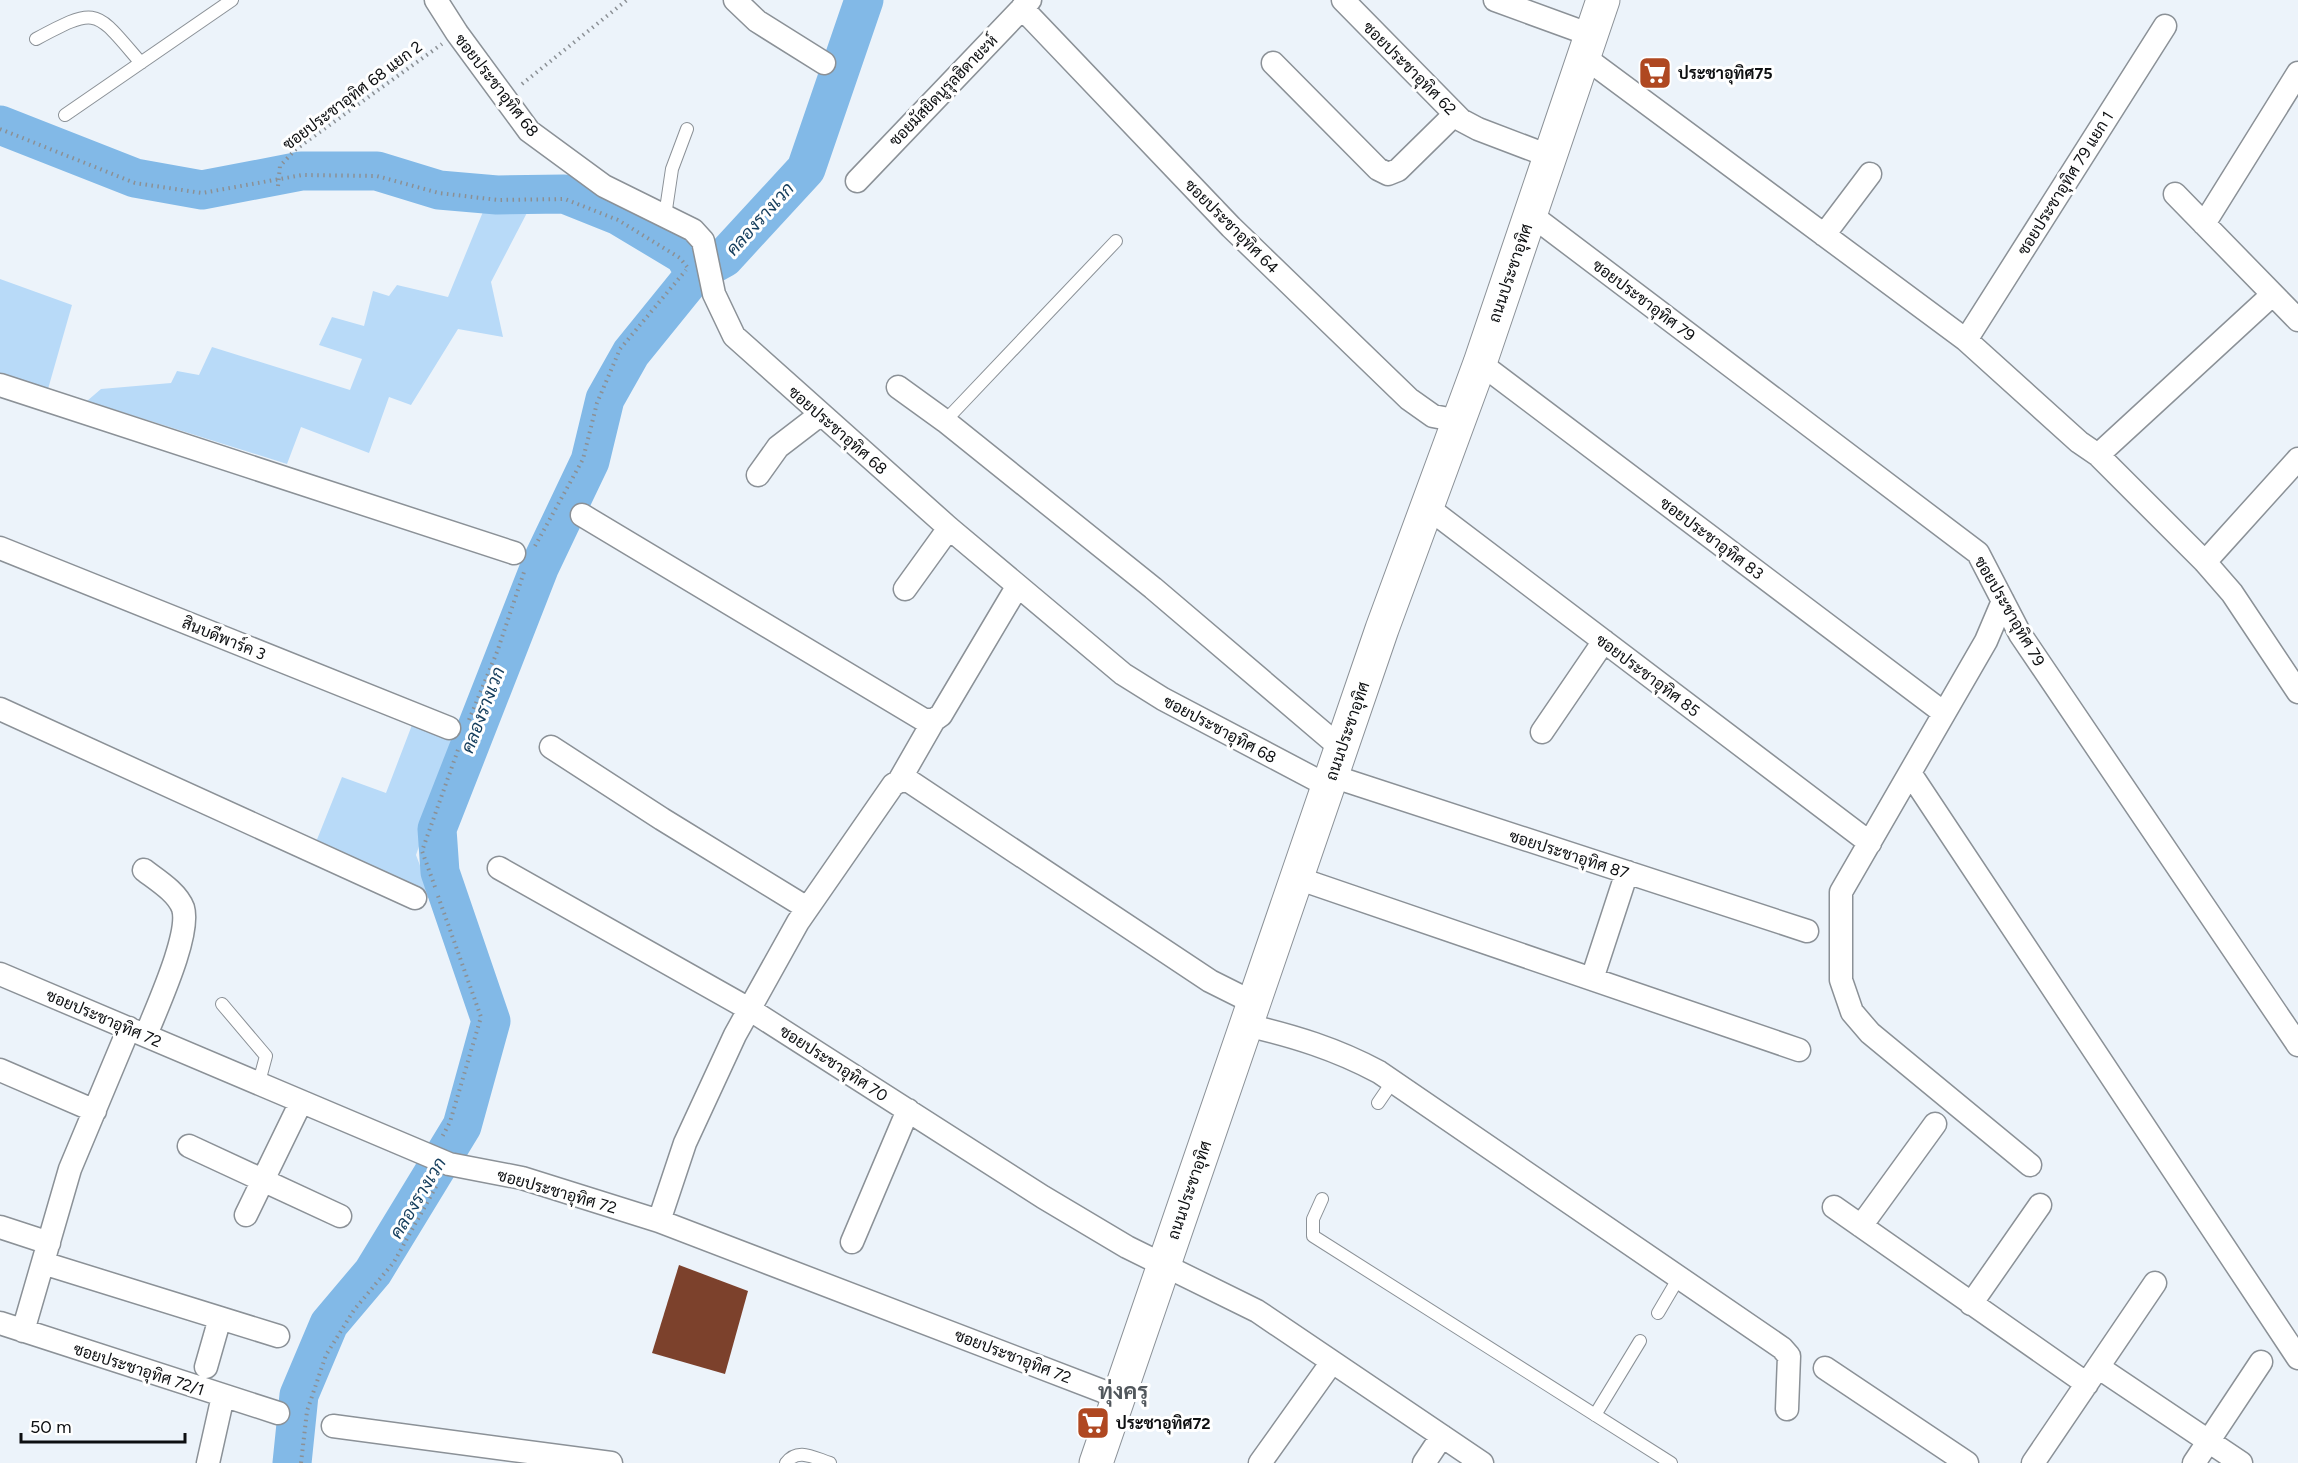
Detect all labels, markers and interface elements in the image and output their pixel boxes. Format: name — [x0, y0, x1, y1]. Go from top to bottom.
street label: ซอยประชาอุทิศ 62 — [1358, 18, 1460, 120]
street label: ซอยมัสยิดนูรุลฮิดายะห์ — [883, 29, 1003, 151]
street label: ซอยประชาอุทิศ 68 — [449, 30, 543, 142]
street label: ซอยประชาอุทิศ 68 แยก 2 — [279, 37, 427, 156]
supermarket icon: ประชาอุทิศ75 — [1637, 55, 1673, 91]
place label: ประชาอุทิศ75 — [1678, 63, 1773, 85]
street label: ซอยประชาอุทิศ 79 แยก 1 — [2013, 108, 2119, 260]
street label: ซอยประชาอุทิศ 64 — [1179, 175, 1283, 279]
water label: คลองรางเวก — [721, 178, 799, 260]
street label: ถนนประชาอุทิศ — [1485, 221, 1538, 326]
street label: ซอยประชาอุทิศ 79 — [1587, 256, 1699, 347]
street label: ซอยประชาอุทิศ 68 — [783, 382, 891, 480]
street label: ซอยประชาอุทิศ 83 — [1655, 493, 1767, 585]
street label: ซอยประชาอุทิศ 79 — [1969, 553, 2049, 671]
street label: สินบดีพาร์ค 3 — [179, 610, 270, 664]
street label: ซอยประชาอุทิศ 85 — [1591, 630, 1703, 722]
water label: คลองรางเวก — [456, 664, 510, 756]
street label: ถนนประชาอุทิศ — [1322, 679, 1375, 784]
street label: ซอยประชาอุทิศ 68 — [1159, 692, 1279, 769]
street label: ซอยประชาอุทิศ 87 — [1506, 826, 1631, 885]
street label: ซอยประชาอุทิศ 72 — [42, 986, 164, 1053]
street label: ซอยประชาอุทิศ 70 — [775, 1021, 891, 1107]
street label: ถนนประชาอุทิศ — [1164, 1138, 1217, 1243]
water label: คลองรางเวก — [385, 1153, 451, 1243]
street label: ซอยประชาอุทิศ 72 — [494, 1165, 619, 1220]
street label: ซอยประชาอุทิศ 72 — [951, 1325, 1074, 1389]
street label: ซอยประชาอุทิศ 72/1 — [70, 1339, 207, 1402]
district label: ทุ่งครุ — [1098, 1378, 1148, 1407]
supermarket icon: ประชาอุทิศ72 — [1075, 1405, 1111, 1441]
scale bar — [21, 1406, 184, 1444]
place label: ประชาอุทิศ72 — [1116, 1413, 1211, 1435]
text: 50 m — [30, 1416, 72, 1438]

